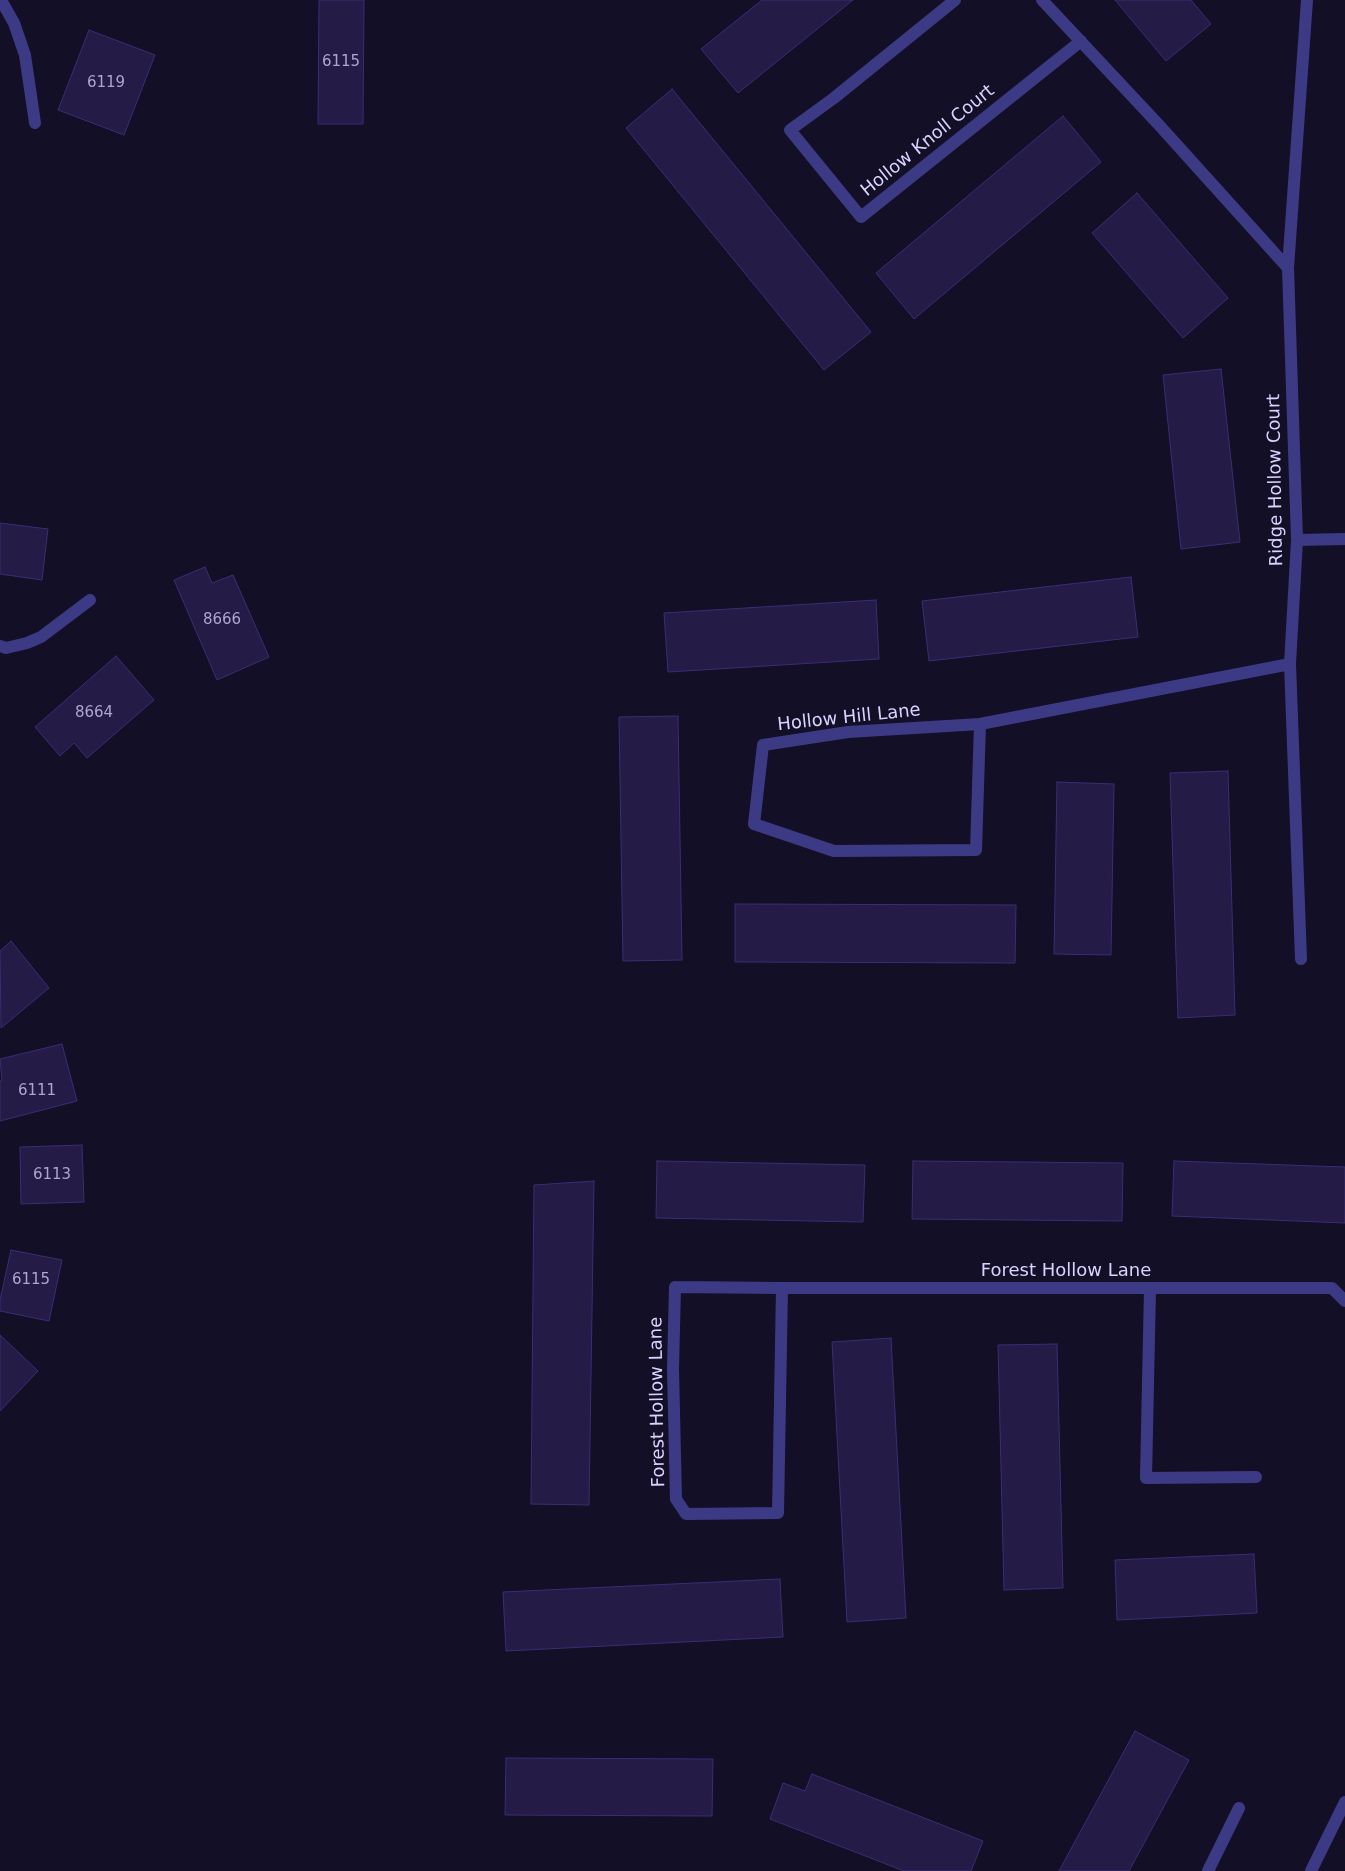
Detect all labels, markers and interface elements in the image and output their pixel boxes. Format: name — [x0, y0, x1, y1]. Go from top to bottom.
house number: 6115 — [322, 53, 360, 71]
house number: 6119 — [87, 74, 125, 92]
street label: Hollow Knoll Court — [857, 81, 999, 201]
street label: Ridge Hollow Court — [1264, 394, 1288, 566]
house number: 8666 — [203, 611, 241, 629]
street label: Hollow Hill Lane — [776, 700, 922, 736]
house number: 8664 — [75, 704, 113, 722]
house number: 6111 — [18, 1082, 56, 1100]
house number: 6113 — [33, 1166, 71, 1184]
street label: Forest Hollow Lane — [981, 1260, 1151, 1282]
house number: 6115 — [12, 1271, 50, 1289]
street label: Forest Hollow Lane — [646, 1317, 670, 1487]

